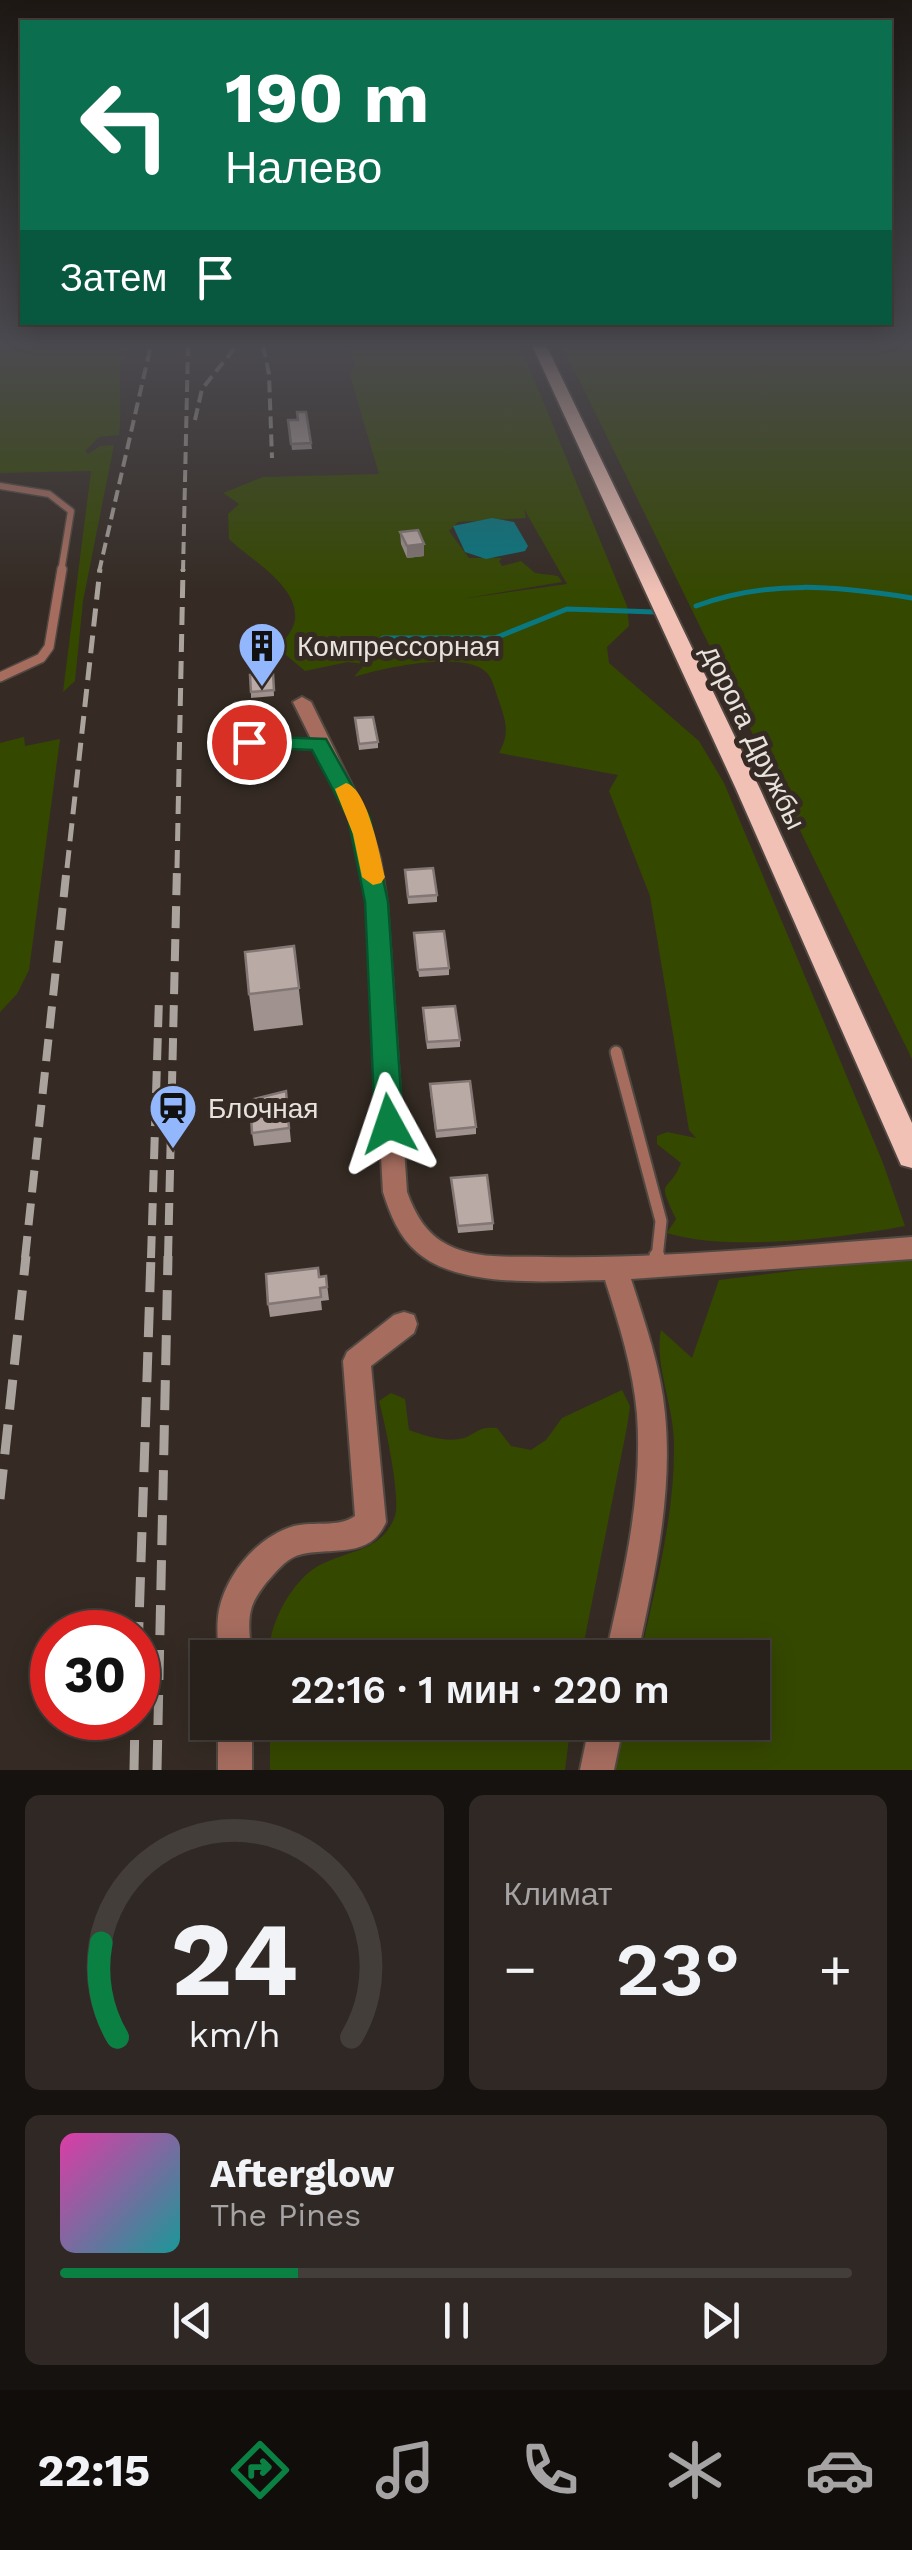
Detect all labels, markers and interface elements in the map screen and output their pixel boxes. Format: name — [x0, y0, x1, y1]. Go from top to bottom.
text: 190 m — [225, 57, 429, 139]
icon: left — [60, 60, 190, 190]
text: Налево — [225, 141, 382, 194]
icon: arrive — [188, 250, 243, 305]
text: Затем — [60, 256, 168, 300]
building icon: Компрессорная — [236, 620, 288, 688]
place label: Компрессорная — [297, 630, 500, 663]
street label: дорога Дружбы — [695, 639, 813, 835]
pin — [207, 700, 292, 785]
icon: arrive — [222, 715, 277, 770]
position arrow — [337, 1072, 441, 1176]
station icon: Блочная — [147, 1082, 199, 1150]
place label: Блочная — [208, 1092, 318, 1125]
speed limit sign: 30 — [30, 1610, 160, 1740]
text: 22:16 · 1 мин · 220 m — [290, 1668, 670, 1712]
text: Климат — [504, 1875, 612, 1913]
text: 24 — [170, 1898, 298, 2020]
text: 23° — [615, 1925, 740, 2013]
text: − — [504, 1937, 537, 2001]
text: + — [819, 1937, 852, 2001]
text: km/h — [188, 2014, 280, 2056]
text: Afterglow — [210, 2152, 395, 2196]
text: The Pines — [210, 2196, 361, 2234]
icon: previous — [165, 2293, 220, 2348]
icon: pause — [429, 2293, 484, 2348]
icon: next — [693, 2293, 748, 2348]
icon: directions — [225, 2435, 295, 2505]
icon: music — [370, 2435, 440, 2505]
icon: phone — [515, 2435, 585, 2505]
icon: climate — [660, 2435, 730, 2505]
icon: car — [805, 2435, 875, 2505]
text: 22:15 — [37, 2444, 150, 2497]

